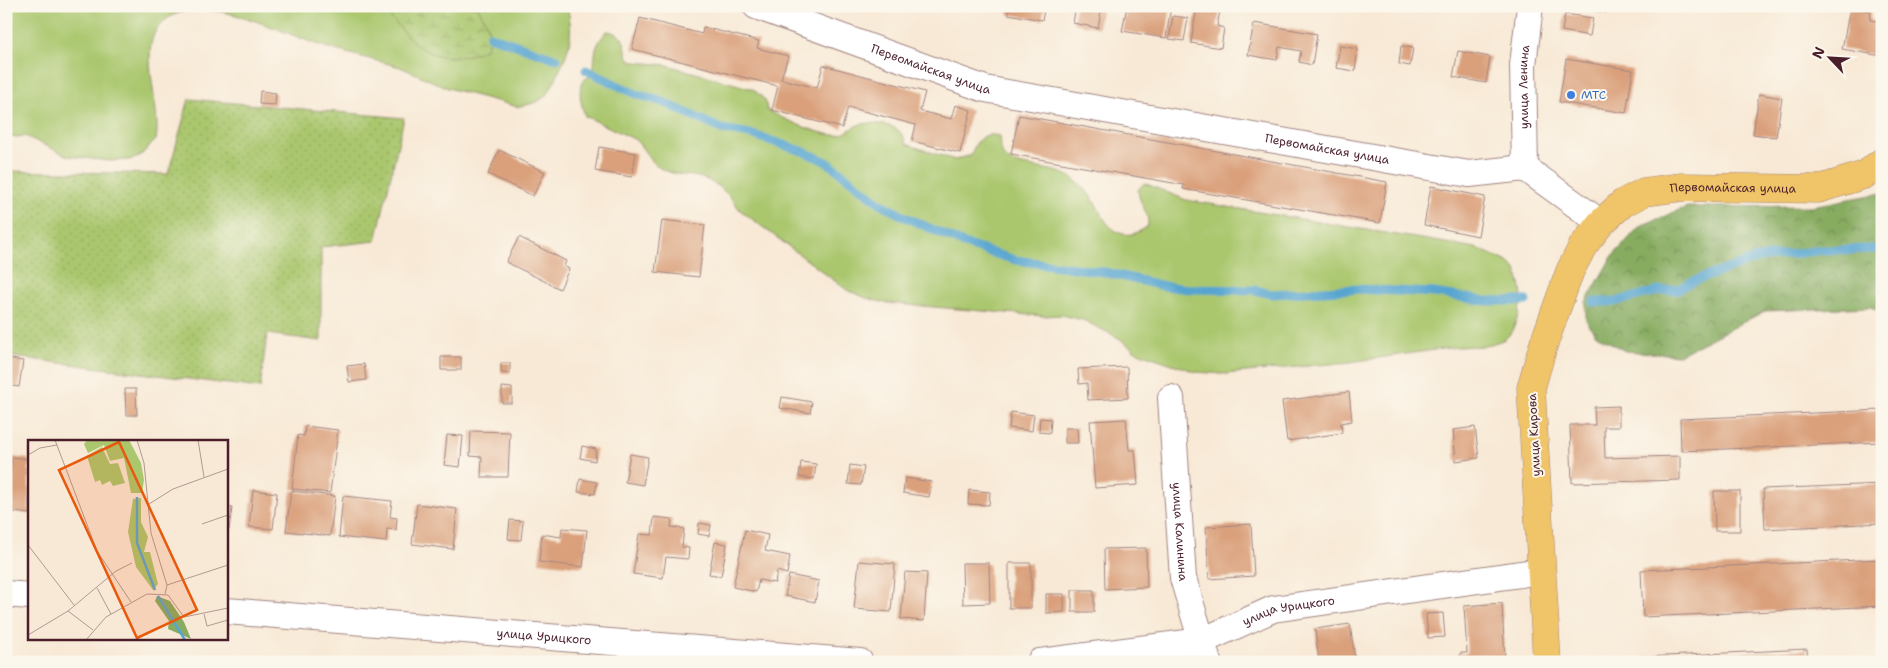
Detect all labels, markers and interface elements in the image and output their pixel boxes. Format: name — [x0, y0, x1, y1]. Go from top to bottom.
north arrow — [1806, 32, 1856, 82]
street label: Первомайская улица — [869, 40, 992, 98]
street label: улица Ленина — [1515, 44, 1533, 129]
text: N — [1808, 44, 1829, 61]
place label: МТС — [1581, 87, 1606, 103]
marker: МТС — [1565, 89, 1577, 101]
street label: Первомайская улица — [1264, 130, 1391, 168]
street label: Первомайская улица — [1669, 179, 1797, 197]
street label: улица Кирова — [1524, 392, 1544, 477]
inset map — [28, 440, 228, 640]
street label: улица Калинина — [1169, 482, 1191, 582]
street label: улица Урицкого — [1240, 592, 1336, 630]
street label: улица Урицкого — [496, 625, 592, 648]

